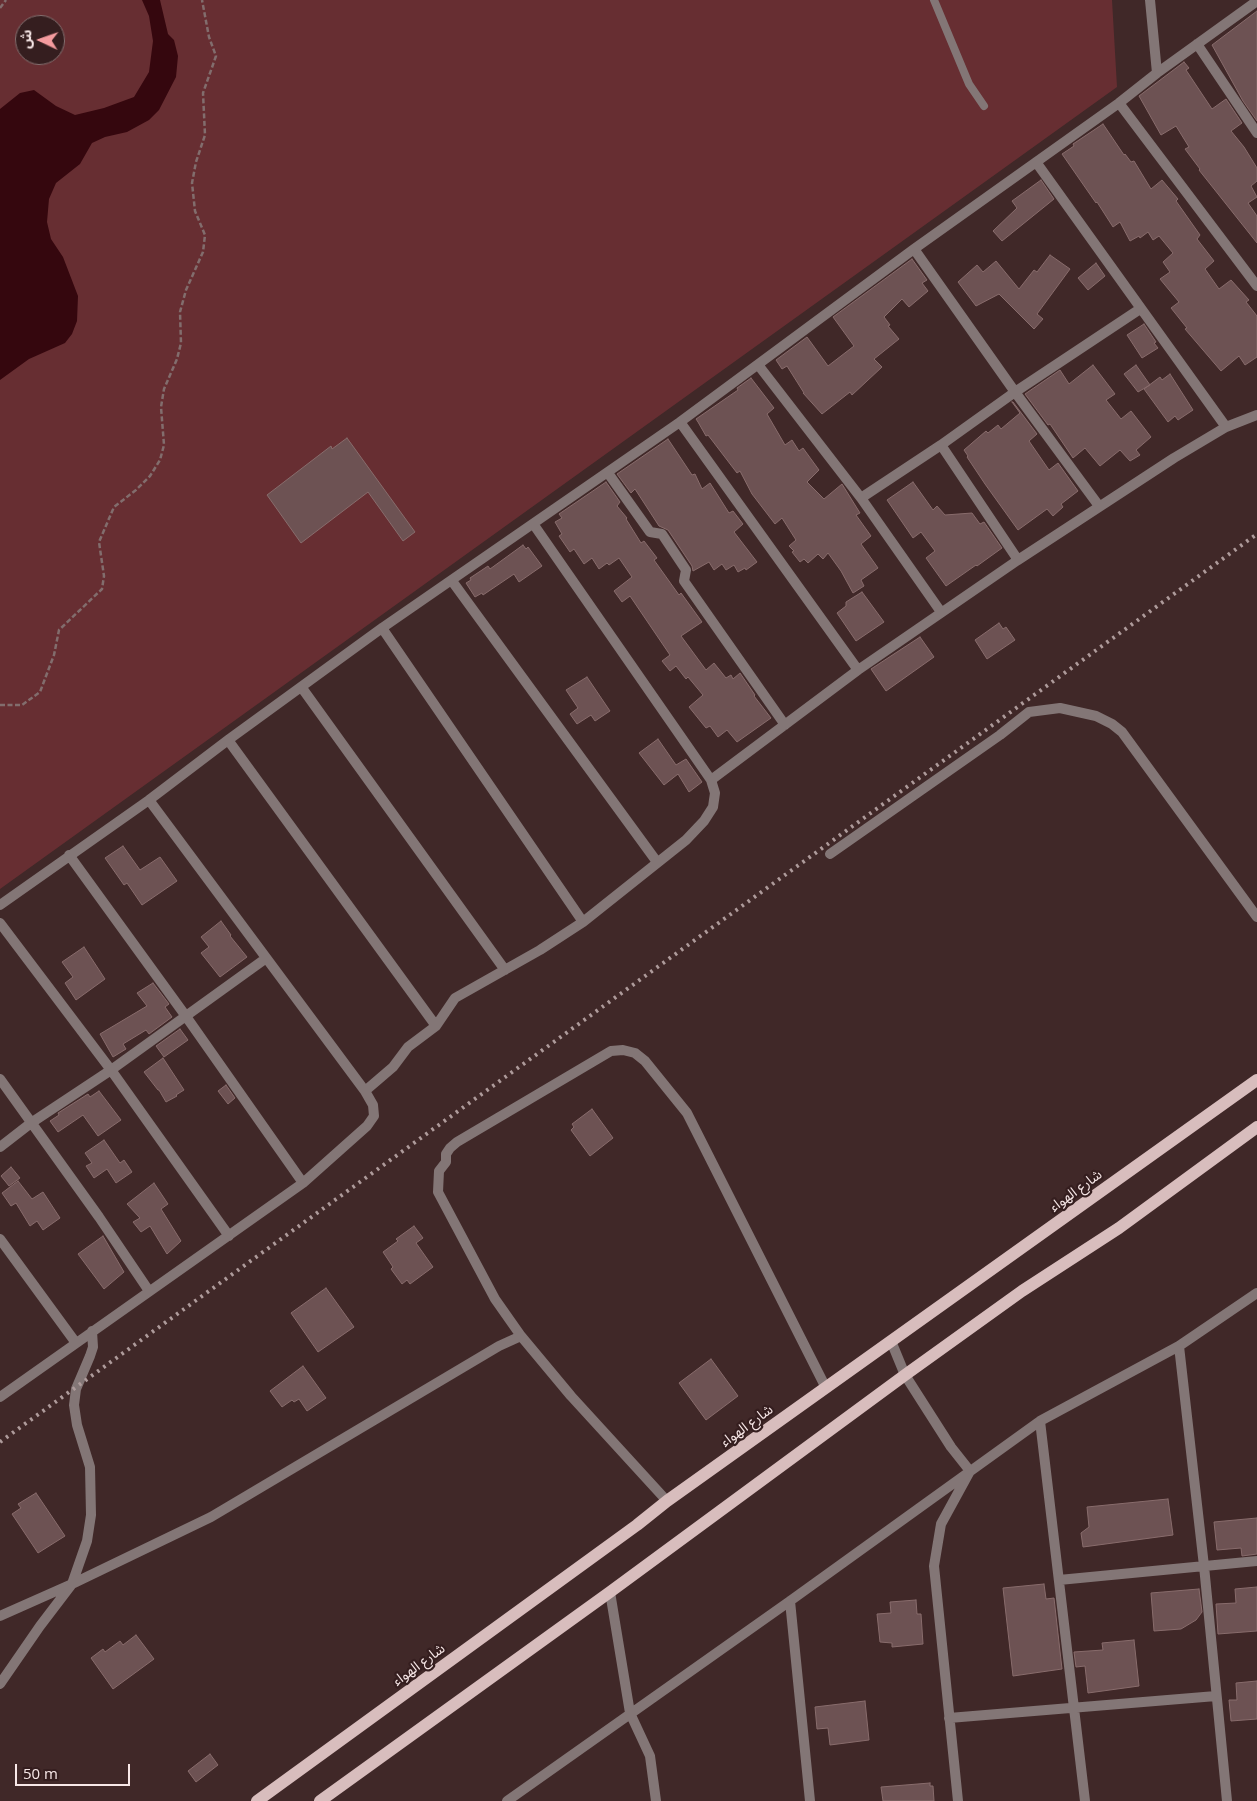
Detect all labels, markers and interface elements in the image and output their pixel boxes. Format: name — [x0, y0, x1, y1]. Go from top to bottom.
north arrow — [15, 15, 65, 65]
text: ش — [16, 29, 36, 49]
street label: شارع الهواء — [1047, 1166, 1105, 1216]
street label: شارع الهواء — [718, 1401, 776, 1451]
street label: شارع الهواء — [390, 1640, 448, 1690]
scale bar — [18, 1754, 132, 1786]
text: 50 m — [23, 1763, 58, 1783]

